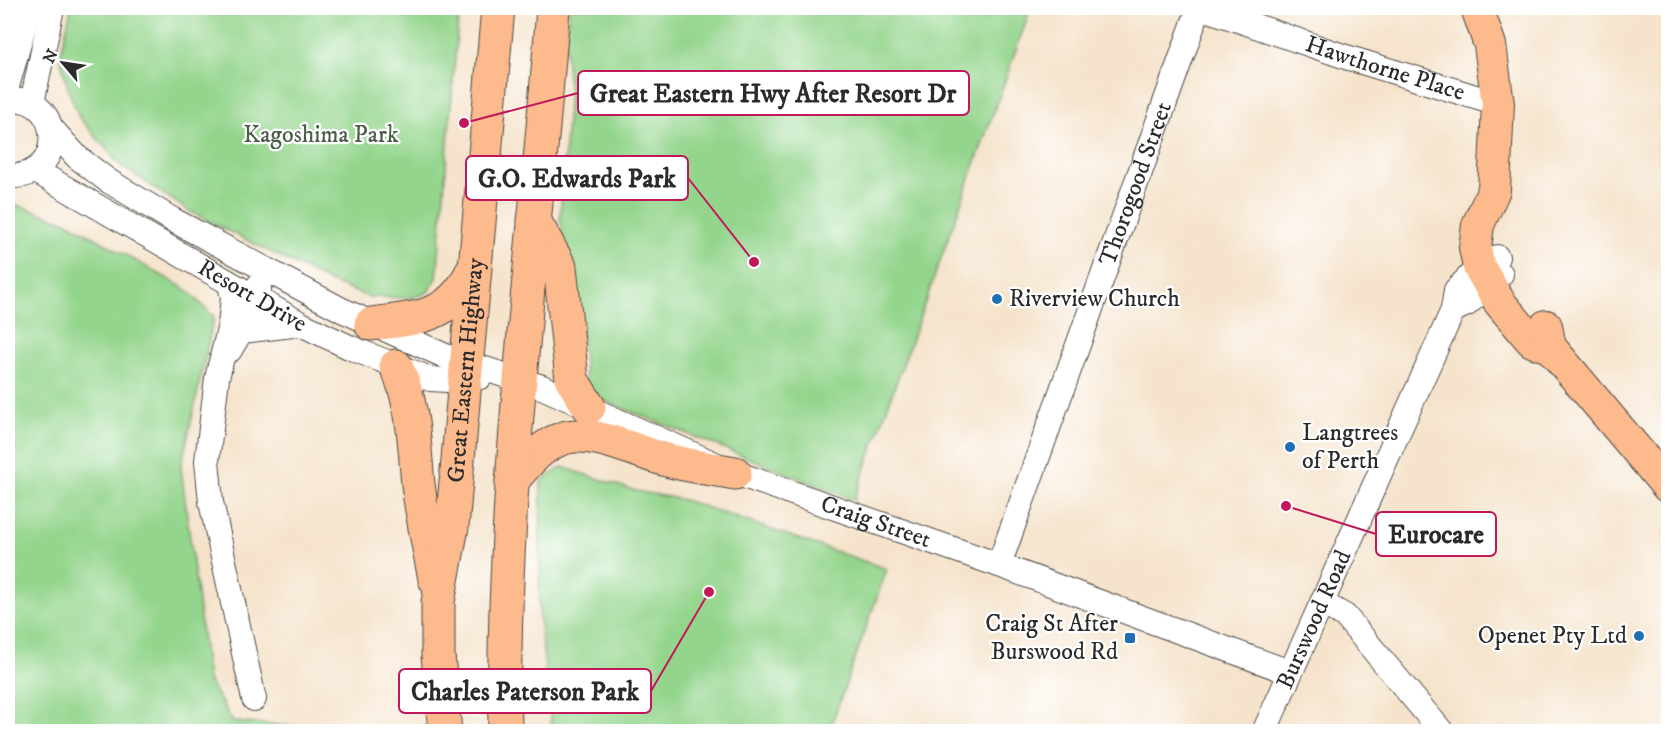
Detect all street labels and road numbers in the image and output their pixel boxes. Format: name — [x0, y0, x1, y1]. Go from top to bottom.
street label: Hawthorne Place — [1302, 29, 1469, 108]
street label: Thorogood Street — [1093, 98, 1179, 270]
street label: Resort Drive — [193, 253, 312, 339]
street label: Great Eastern Highway — [441, 256, 491, 484]
street label: Craig Street — [817, 489, 935, 555]
street label: Burswood Road — [1270, 545, 1358, 694]

